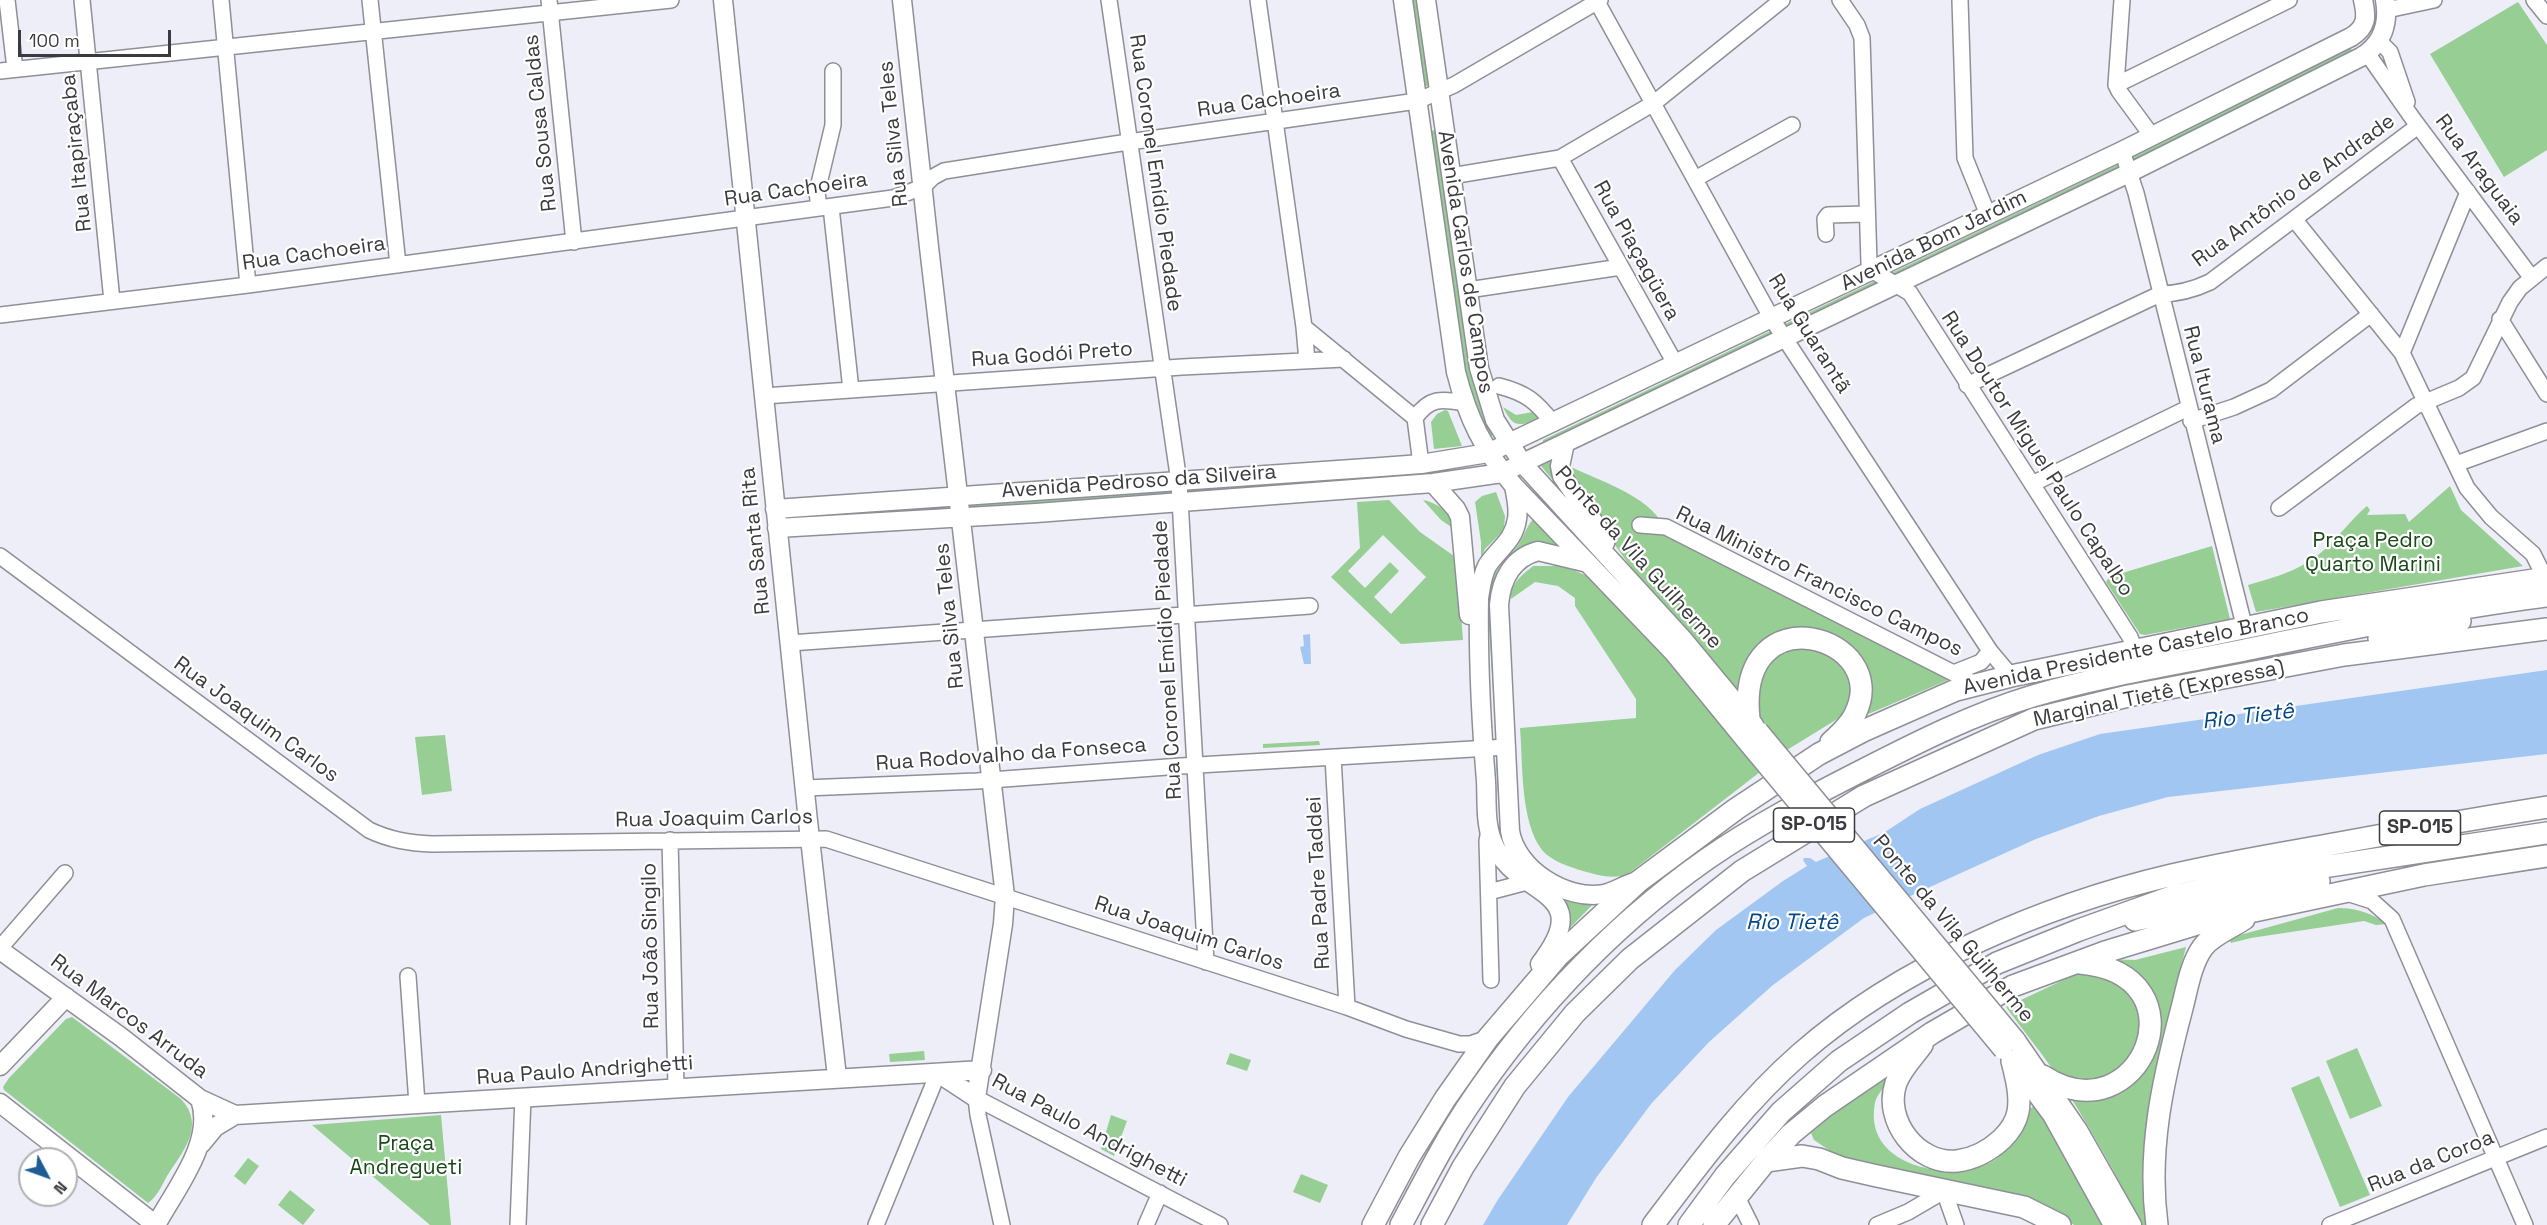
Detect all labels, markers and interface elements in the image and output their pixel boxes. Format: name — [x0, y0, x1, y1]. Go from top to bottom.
scale bar — [21, 18, 174, 56]
text: 100 m — [29, 29, 80, 52]
street label: Rua Sousa Caldas — [519, 33, 563, 213]
street label: Rua Coronel Emídio Piedade — [1123, 33, 1187, 313]
street label: Rua Silva Teles — [874, 60, 914, 208]
street label: Rua Itapiraçaba — [56, 73, 98, 233]
street label: Rua Cachoeira — [1196, 78, 1342, 124]
street label: Rua Antônio de Andrade — [2188, 109, 2400, 273]
street label: Rua Araguaia — [2429, 110, 2529, 230]
street label: Avenida Carlos de Campos — [1432, 129, 1498, 395]
street label: Rua Cachoeira — [723, 167, 869, 213]
street label: Rua Piaçagüera — [1587, 177, 1685, 325]
street label: Avenida Bom Jardim — [1837, 185, 2031, 297]
street label: Rua Cachoeira — [241, 231, 387, 277]
street label: Rua Guarantã — [1762, 270, 1856, 398]
street label: Rua Doutor Miguel Paulo Capalbo — [1935, 307, 2139, 601]
street label: Rua Iturama — [2177, 323, 2231, 447]
street label: Rua Godói Preto — [970, 337, 1134, 373]
street label: Avenida Pedroso da Silveira — [1001, 460, 1277, 504]
street label: Ponte da Vila Guilherme — [1549, 461, 1727, 655]
street label: Rua Santa Rita — [736, 466, 776, 616]
street label: Rua Ministro Francisco Campos — [1671, 501, 1967, 663]
street label: Rua Coronel Emídio Piedade — [1148, 520, 1188, 800]
park label: Praça Pedro Quarto Marini — [2305, 528, 2441, 578]
street label: Rua Silva Teles — [930, 542, 970, 690]
street label: Avenida Presidente Castelo Branco — [1961, 603, 2311, 701]
street label: Rua Joaquim Carlos — [169, 652, 343, 788]
street label: Marginal Tietê (Expressa) — [2031, 655, 2287, 733]
water label: Rio Tietê — [2201, 698, 2295, 736]
street label: Rua Rodovalho da Fonseca — [875, 733, 1147, 777]
street label: Rua Padre Taddei — [1302, 796, 1336, 970]
street label: Rua Joaquim Carlos — [615, 805, 813, 833]
road number: SP-015 — [1774, 808, 1854, 842]
road number: SP-015 — [2380, 811, 2460, 845]
street label: Ponte da Vila Guilherme — [1867, 830, 2039, 1028]
street label: Rua João Singilo — [637, 863, 665, 1029]
street label: Rua Joaquim Carlos — [1091, 891, 1287, 977]
water label: Rio Tietê — [1746, 910, 1838, 936]
street label: Rua Marcos Arruda — [45, 950, 213, 1084]
street label: Rua Paulo Andrighetti — [476, 1051, 694, 1091]
street label: Rua Paulo Andrighetti — [987, 1069, 1191, 1193]
street label: Rua da Coroa — [2364, 1125, 2498, 1199]
park label: Praça Andregueti — [350, 1131, 462, 1181]
north arrow — [18, 1147, 78, 1207]
text: N — [49, 1177, 72, 1199]

